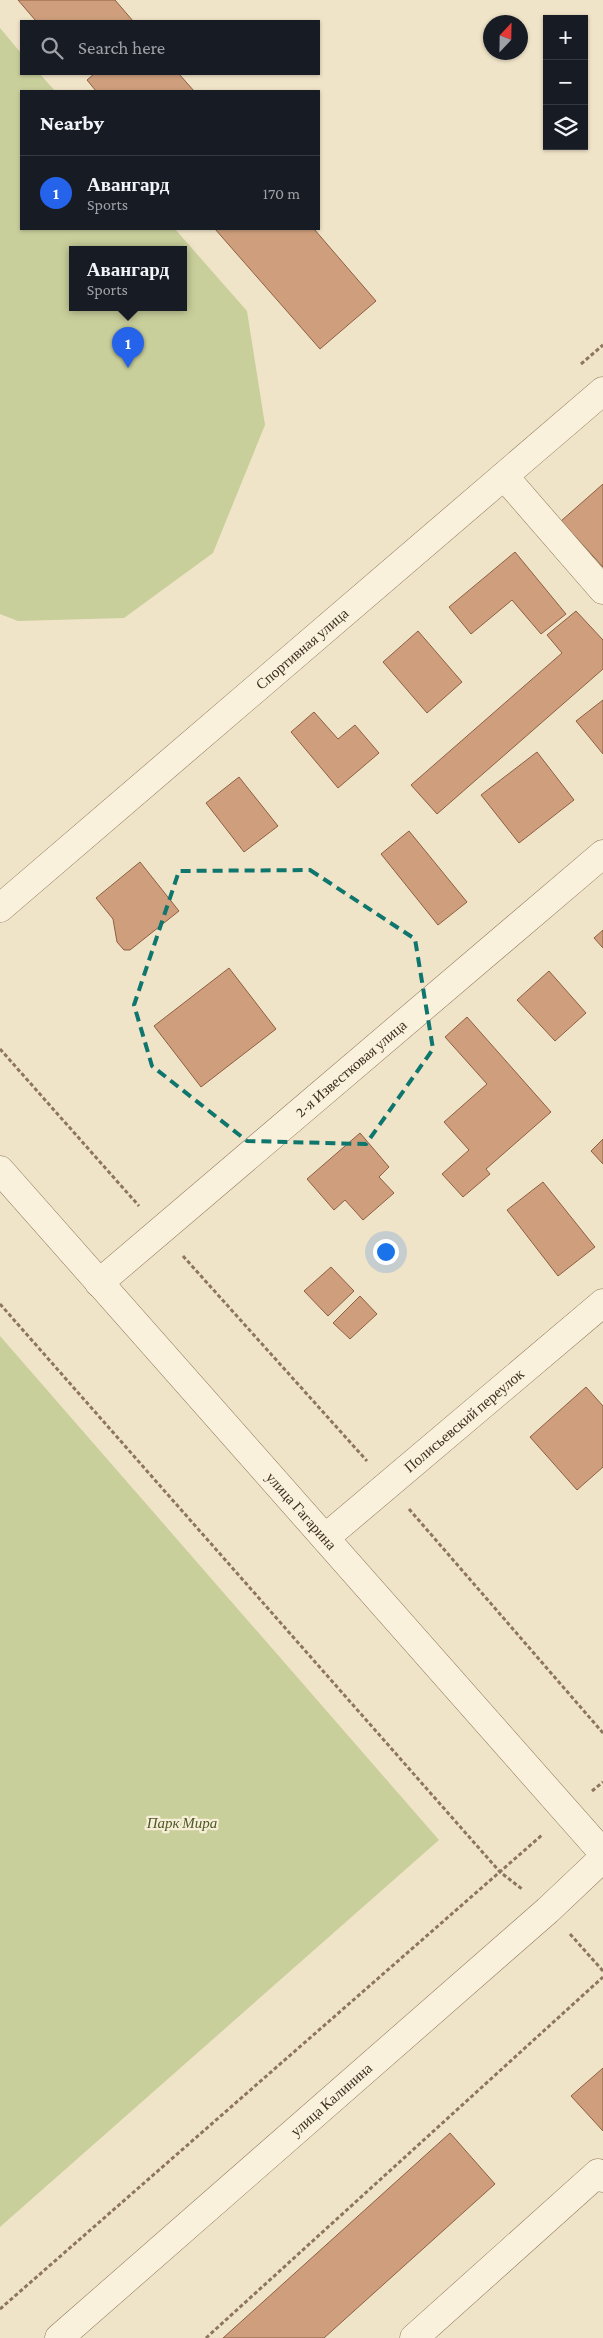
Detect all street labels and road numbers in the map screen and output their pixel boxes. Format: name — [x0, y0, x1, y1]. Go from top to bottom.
street label: Спортивная улица — [253, 605, 352, 693]
street label: 2-я Известковая улица — [292, 1017, 410, 1120]
street label: Полисьевский переулок — [401, 1365, 527, 1475]
street label: улица Гагарина — [263, 1469, 340, 1553]
street label: улица Калинина — [287, 2059, 376, 2139]

